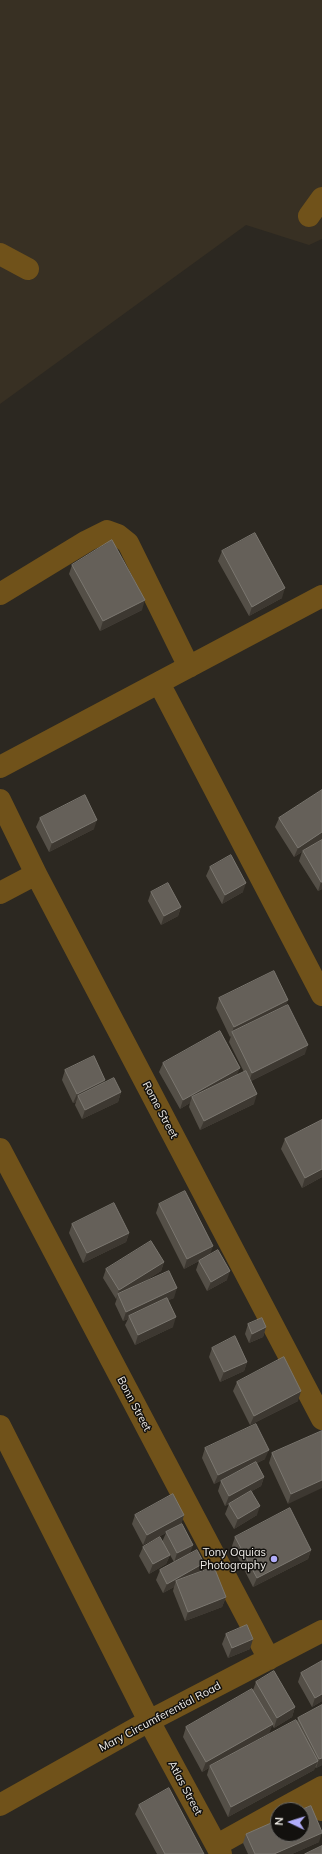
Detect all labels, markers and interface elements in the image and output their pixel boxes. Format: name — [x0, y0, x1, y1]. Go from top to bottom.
street label: Rome Street — [139, 1079, 181, 1141]
street label: Bonn Street — [114, 1374, 154, 1434]
place label: Tony Oquias Photography — [200, 1546, 266, 1572]
marker: Tony Oquias Photography — [269, 1554, 279, 1564]
street label: Mary Circumferential Road — [97, 1679, 223, 1755]
street label: Atlas Street — [165, 1759, 205, 1817]
north arrow — [270, 1802, 310, 1842]
text: N — [272, 1817, 286, 1826]

